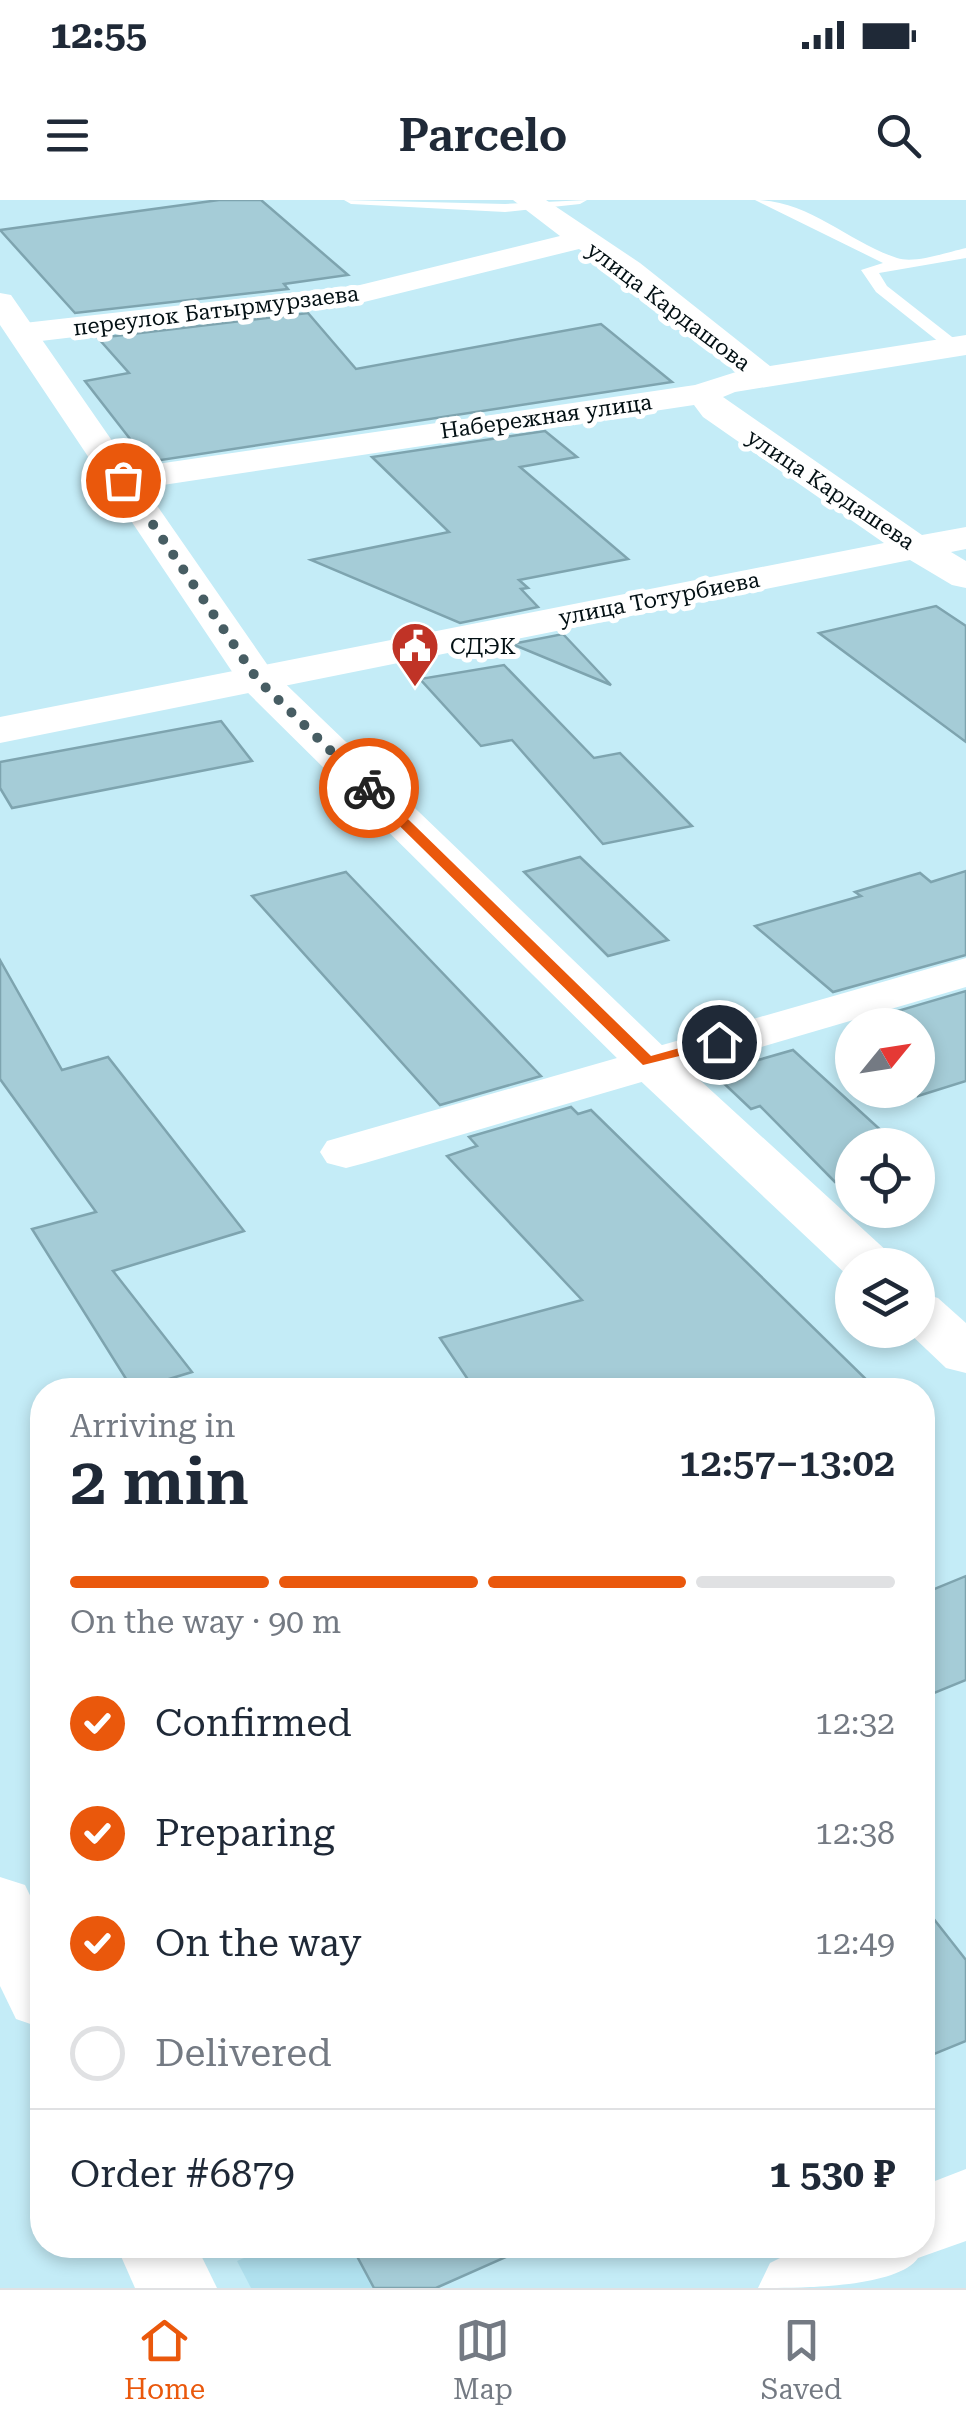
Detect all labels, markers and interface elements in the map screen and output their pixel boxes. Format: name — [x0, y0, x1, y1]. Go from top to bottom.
text: 12:55 — [50, 13, 147, 57]
icon: menu — [40, 108, 95, 163]
icon: search — [871, 108, 926, 163]
text: Parcelo — [399, 109, 567, 162]
street label: улица Кардашова — [582, 237, 755, 376]
street label: переулок Батырмурзаева — [72, 281, 360, 340]
street label: Набережная улица — [439, 389, 654, 444]
street label: улица Кардашева — [742, 424, 919, 555]
pin — [81, 438, 166, 523]
icon: bag — [96, 453, 151, 508]
street label: улица Тотурбиева — [557, 567, 762, 630]
public building icon: СДЭК — [389, 620, 441, 688]
place label: СДЭК — [450, 634, 516, 659]
courier — [319, 738, 419, 838]
icon: bike — [342, 761, 397, 816]
pin — [677, 1000, 762, 1085]
north arrow — [835, 1008, 935, 1108]
map controls — [835, 1008, 935, 1348]
icon: home — [692, 1015, 747, 1070]
button: locate — [835, 1128, 935, 1228]
button: layers — [835, 1248, 935, 1348]
text: Arriving in — [70, 1407, 235, 1445]
text: 12:57–13:02 — [679, 1441, 895, 1485]
text: 2 min — [70, 1444, 249, 1520]
text: On the way · 90 m — [70, 1603, 341, 1641]
icon: check — [70, 1696, 125, 1751]
text: Confirmed — [155, 1701, 352, 1745]
text: 12:32 — [815, 1704, 895, 1742]
icon: check — [70, 1806, 125, 1861]
text: Preparing — [155, 1811, 335, 1855]
text: 12:38 — [815, 1814, 895, 1852]
icon: check — [70, 1916, 125, 1971]
text: On the way — [155, 1921, 361, 1965]
text: 12:49 — [815, 1924, 895, 1962]
text: Delivered — [155, 2031, 332, 2075]
text: Order #6879 — [70, 2152, 295, 2196]
text: 1 530 ₽ — [769, 2152, 895, 2196]
tab: Home — [124, 2313, 205, 2406]
tab: Map — [453, 2313, 513, 2406]
tab: Saved — [761, 2313, 842, 2406]

